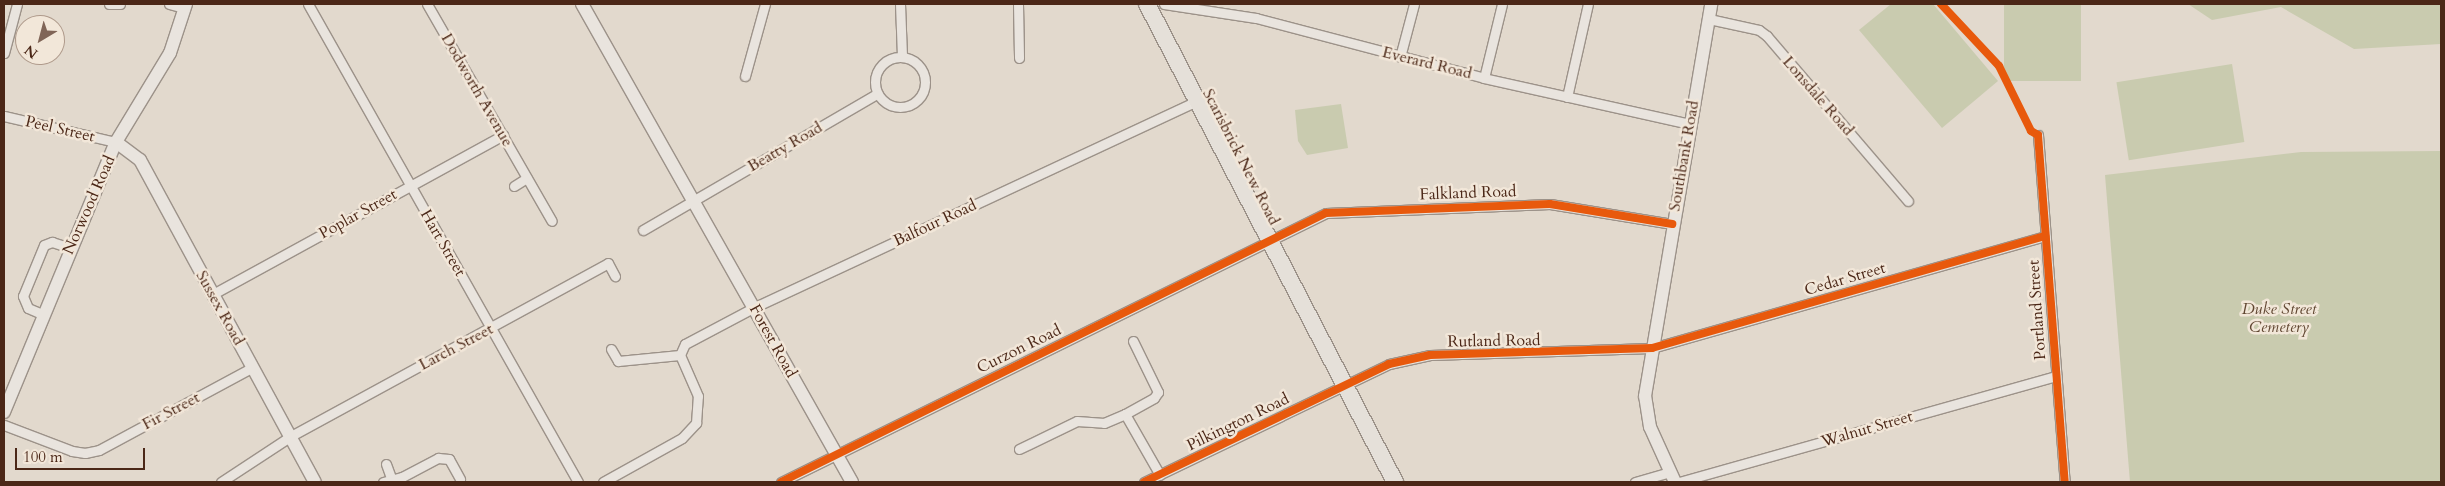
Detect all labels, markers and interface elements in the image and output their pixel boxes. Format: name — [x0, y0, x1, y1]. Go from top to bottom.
north arrow — [15, 15, 65, 65]
street label: Dodworth Avenue — [437, 30, 517, 150]
text: N — [21, 40, 42, 63]
street label: Everard Road — [1380, 43, 1474, 83]
street label: Lonsdale Road — [1778, 52, 1858, 140]
street label: Scarisbrick New Road — [1198, 86, 1284, 228]
street label: Southbank Road — [1665, 99, 1703, 213]
street label: Peel Street — [23, 112, 97, 146]
street label: Beatty Road — [744, 118, 826, 176]
street label: Norwood Road — [59, 153, 119, 257]
street label: Falkland Road — [1419, 182, 1517, 204]
street label: Poplar Street — [316, 185, 400, 243]
street label: Balfour Road — [890, 195, 980, 251]
street label: Hart Street — [416, 206, 470, 280]
street label: Cedar Street — [1802, 258, 1888, 300]
street label: Portland Street — [2024, 259, 2050, 361]
street label: Sussex Road — [192, 267, 248, 349]
park label: Duke Street Cemetery — [2242, 299, 2316, 337]
street label: Forest Road — [745, 301, 801, 381]
street label: Larch Street — [416, 319, 496, 375]
street label: Curzon Road — [974, 320, 1064, 378]
street label: Rutland Road — [1447, 331, 1541, 351]
street label: Fir Street — [139, 388, 203, 434]
street label: Pilkington Road — [1184, 389, 1292, 455]
street label: Walnut Street — [1819, 407, 1915, 451]
scale bar — [18, 438, 148, 470]
text: 100 m — [23, 447, 63, 467]

